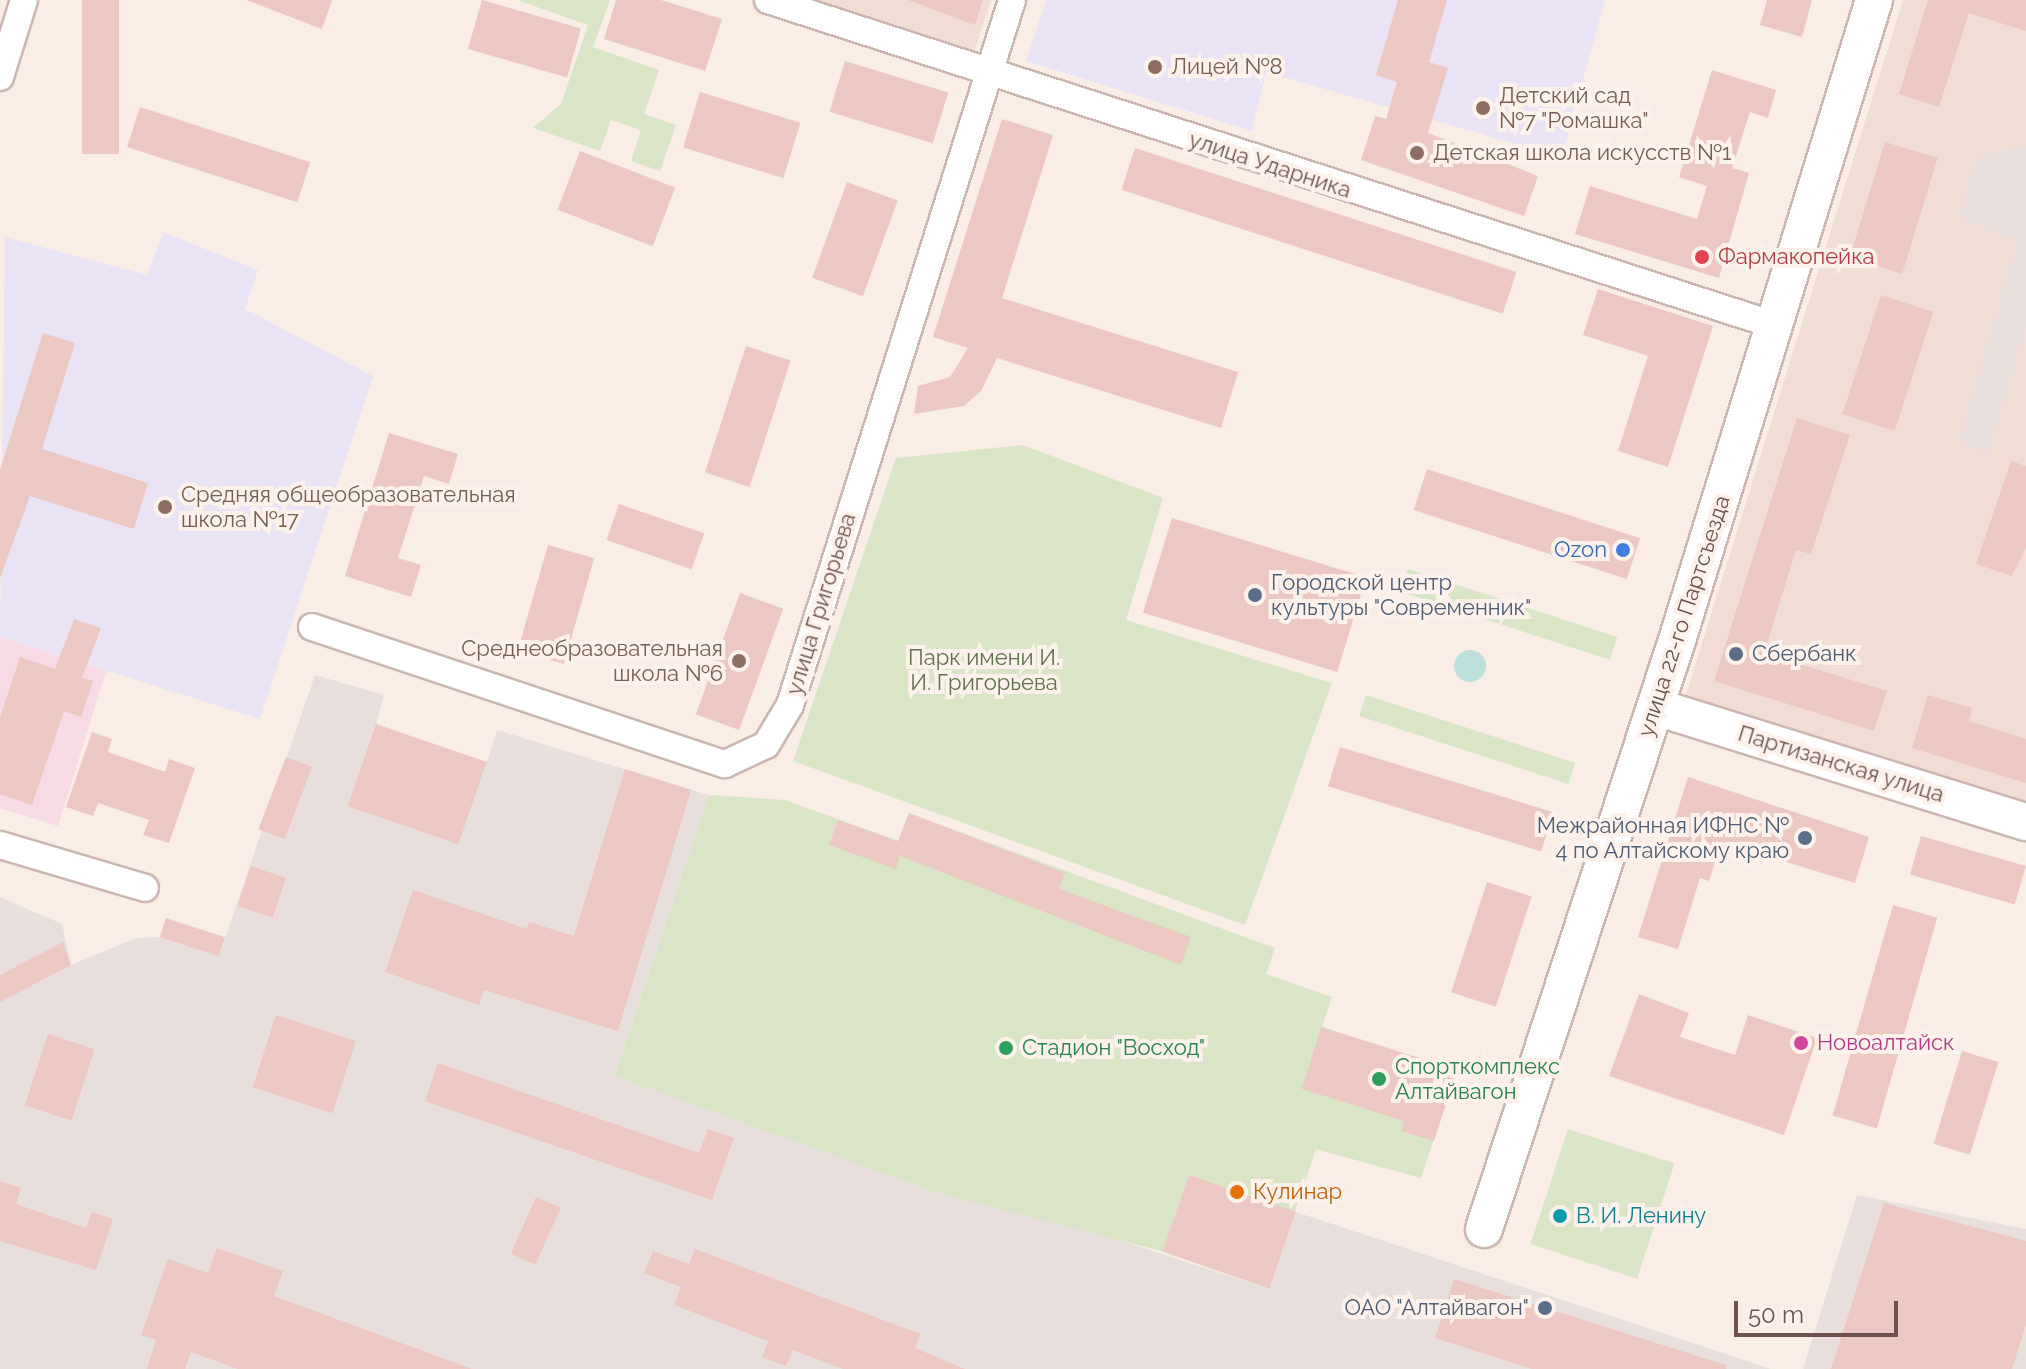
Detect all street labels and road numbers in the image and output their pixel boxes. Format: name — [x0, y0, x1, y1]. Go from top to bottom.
street label: улица Ударника — [1186, 126, 1354, 204]
street label: улица 22-го Партсъезда — [1632, 492, 1736, 740]
street label: улица Григорьева — [781, 510, 861, 698]
street label: Партизанская улица — [1735, 720, 1947, 808]

